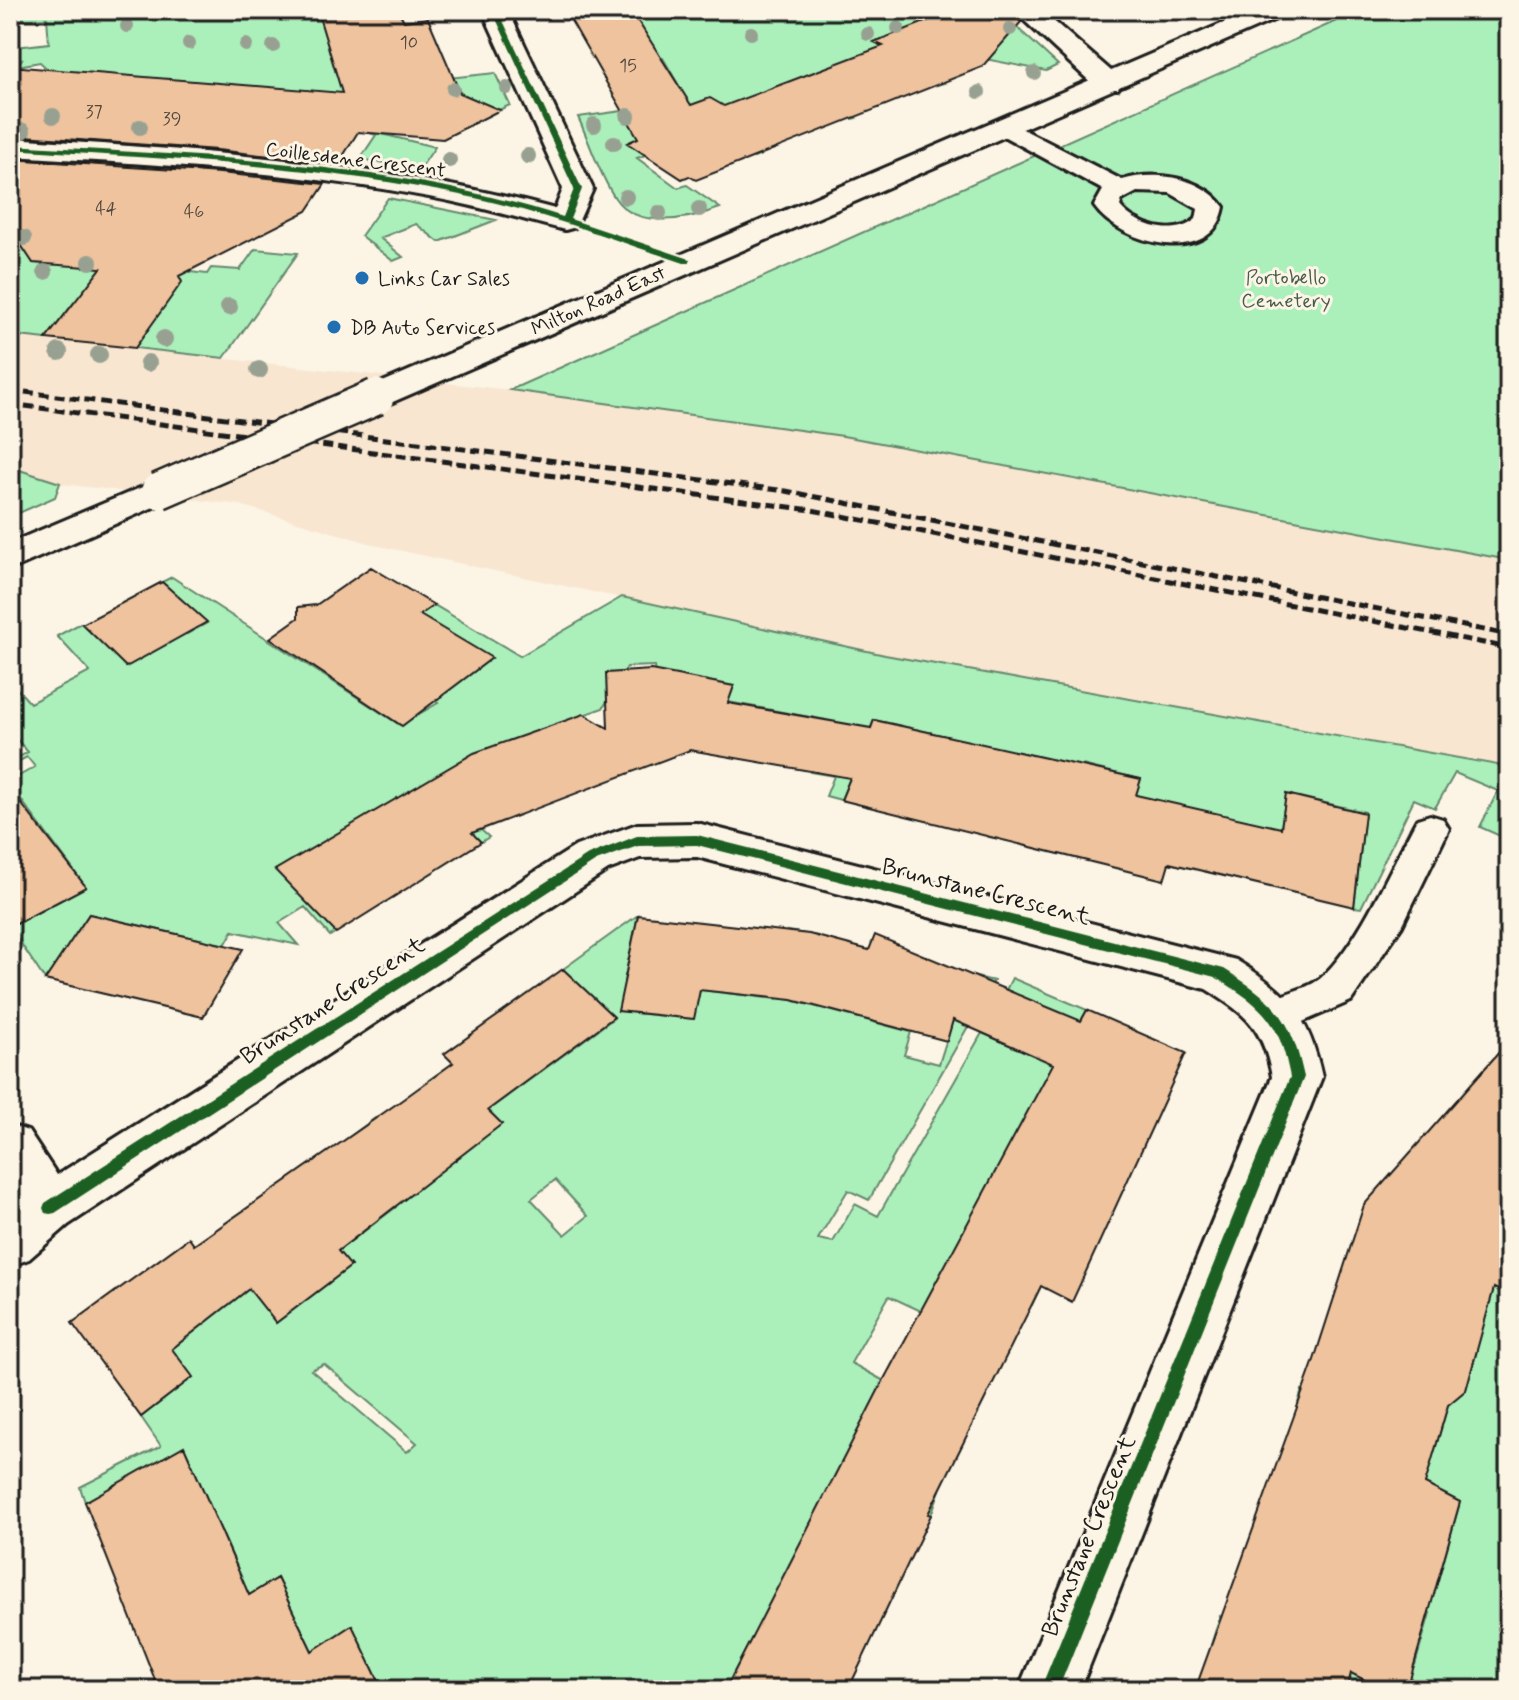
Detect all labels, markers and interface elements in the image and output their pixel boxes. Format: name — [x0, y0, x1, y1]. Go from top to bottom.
house number: 10 — [400, 31, 418, 55]
house number: 15 — [619, 54, 637, 78]
house number: 37 — [85, 100, 103, 124]
house number: 39 — [163, 107, 181, 131]
street label: Coillesdene Crescent — [264, 136, 448, 185]
house number: 44 — [95, 197, 117, 221]
house number: 46 — [184, 200, 204, 224]
street label: Milton Road East — [527, 260, 670, 343]
park label: Portobello Cemetery — [1241, 265, 1331, 315]
place label: Links Car Sales — [378, 266, 510, 293]
marker: Links Car Sales — [353, 269, 371, 287]
place label: DB Auto Services — [350, 315, 495, 342]
marker: DB Auto Services — [325, 318, 343, 336]
street label: Brunstane Crescent — [878, 852, 1093, 933]
street label: Brunstane Crescent — [235, 930, 431, 1072]
street label: Brunstane Crescent — [1035, 1432, 1144, 1641]

